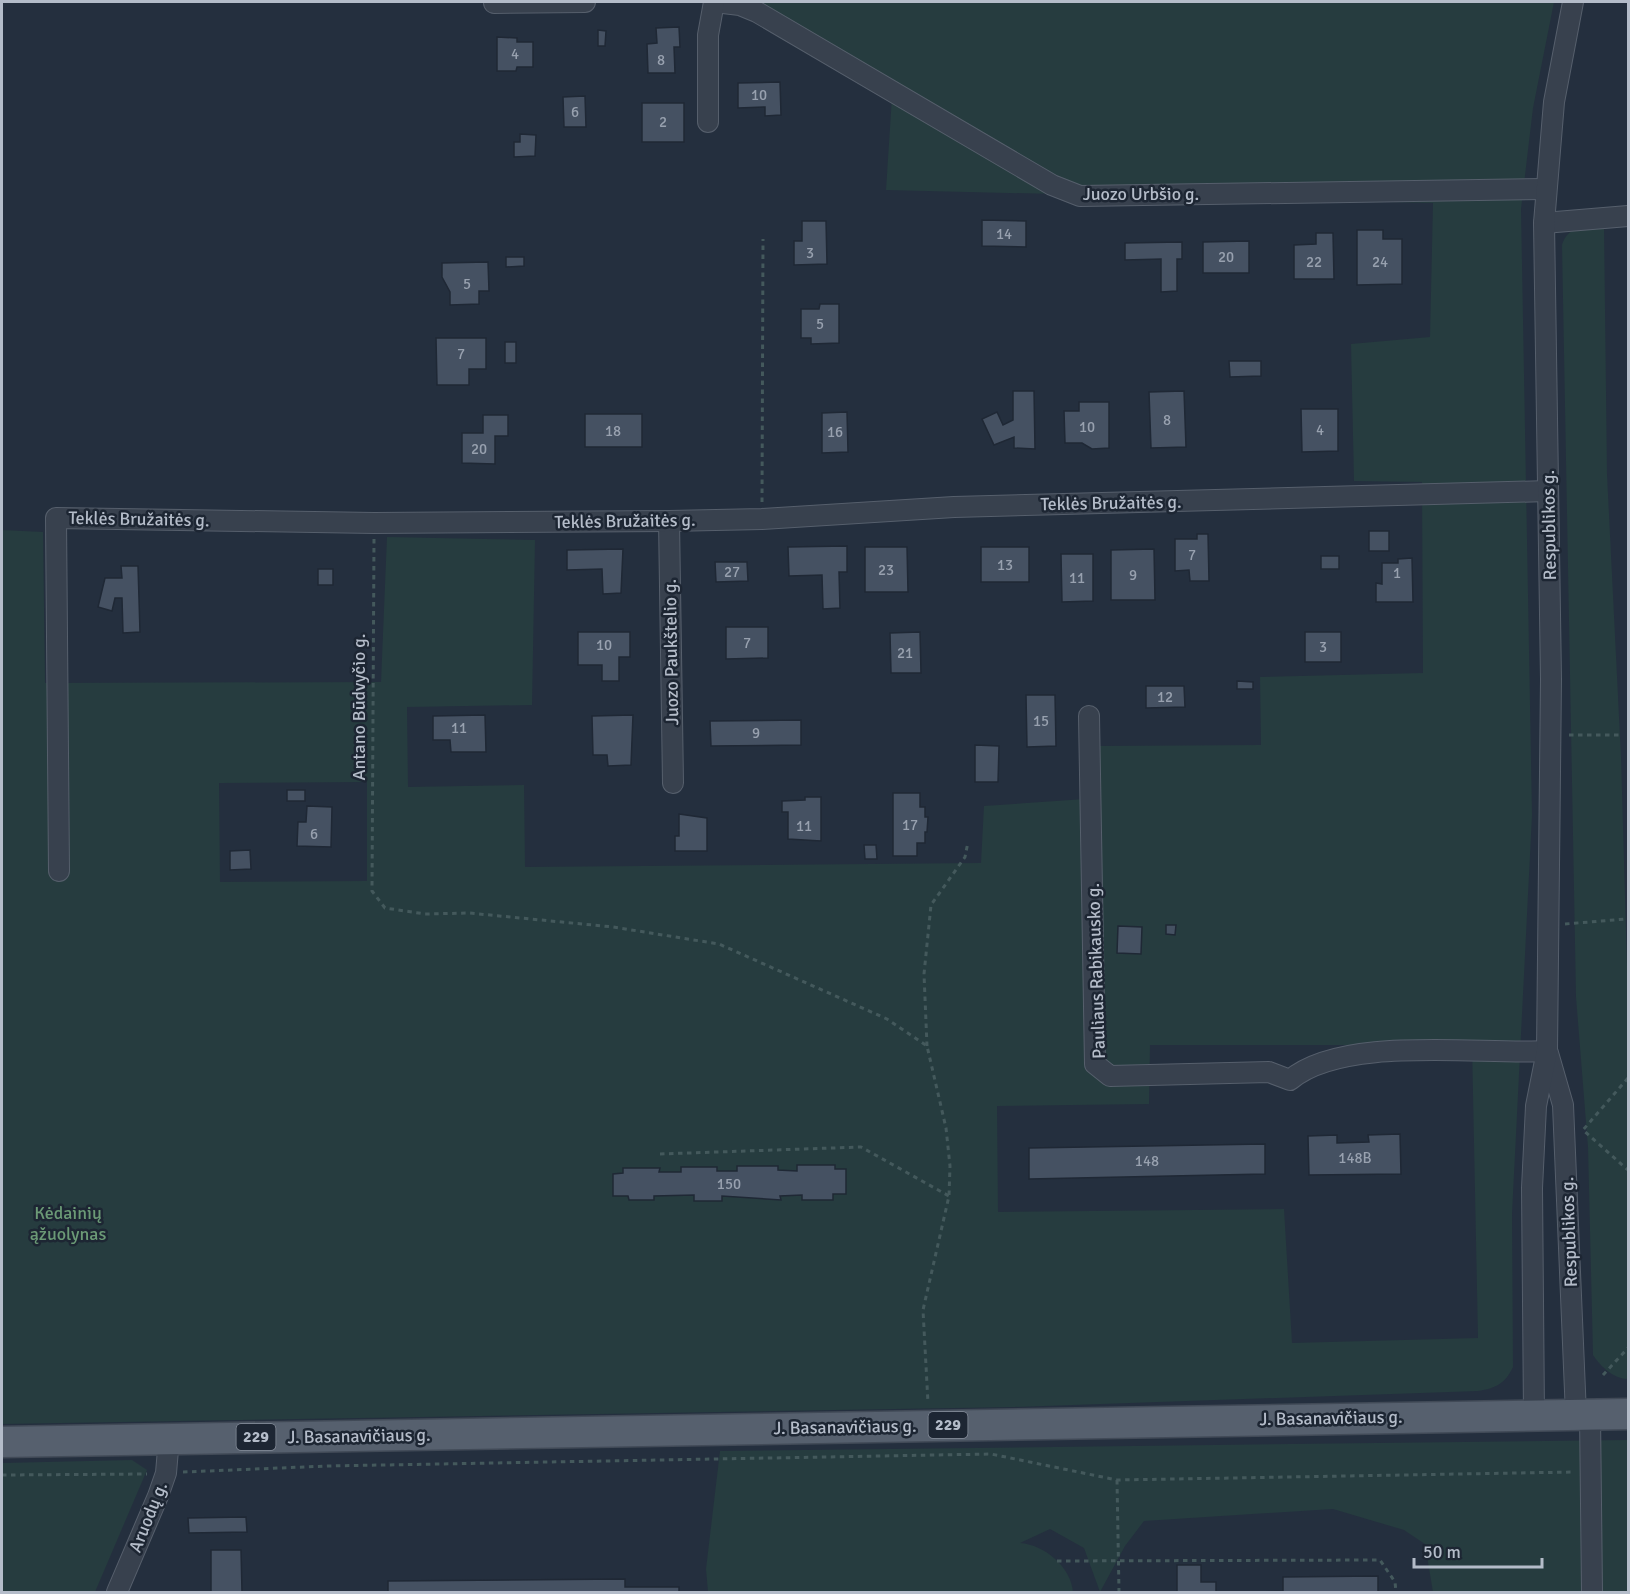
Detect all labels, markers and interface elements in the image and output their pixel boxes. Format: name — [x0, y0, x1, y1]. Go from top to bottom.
house number: 4 — [511, 45, 519, 63]
house number: 8 — [657, 51, 665, 69]
house number: 10 — [751, 86, 767, 104]
house number: 6 — [571, 103, 579, 121]
house number: 2 — [659, 113, 667, 131]
street label: Juozo Urbšio g. — [1083, 183, 1199, 205]
house number: 14 — [996, 225, 1012, 243]
house number: 3 — [806, 244, 814, 262]
house number: 20 — [1218, 248, 1234, 266]
house number: 22 — [1306, 253, 1322, 271]
house number: 24 — [1372, 253, 1388, 271]
house number: 5 — [463, 275, 471, 293]
house number: 5 — [816, 315, 824, 333]
house number: 7 — [457, 345, 465, 363]
house number: 8 — [1163, 411, 1171, 429]
house number: 10 — [1079, 418, 1095, 436]
house number: 4 — [1316, 421, 1324, 439]
house number: 18 — [605, 422, 621, 440]
house number: 16 — [827, 423, 843, 441]
house number: 20 — [471, 440, 487, 458]
street label: Respublikos g. — [1537, 470, 1561, 580]
street label: Teklės Bružaitės g. — [1040, 491, 1182, 515]
street label: Teklės Bružaitės g. — [68, 507, 210, 531]
street label: Teklės Bružaitės g. — [554, 509, 696, 533]
house number: 7 — [1188, 546, 1196, 564]
house number: 13 — [997, 556, 1013, 574]
house number: 23 — [878, 561, 894, 579]
house number: 27 — [724, 563, 740, 581]
house number: 1 — [1393, 564, 1401, 582]
house number: 9 — [1129, 566, 1137, 584]
house number: 11 — [1069, 569, 1085, 587]
street label: Juozo Paukštelio g. — [659, 579, 683, 725]
street label: Antano Būdvyčio g. — [348, 633, 370, 781]
house number: 7 — [743, 634, 751, 652]
house number: 10 — [596, 636, 612, 654]
house number: 3 — [1319, 638, 1327, 656]
house number: 21 — [897, 644, 913, 662]
house number: 12 — [1157, 688, 1173, 706]
house number: 15 — [1033, 712, 1049, 730]
house number: 11 — [451, 719, 467, 737]
house number: 9 — [752, 724, 760, 742]
house number: 17 — [902, 816, 918, 834]
house number: 11 — [796, 817, 812, 835]
house number: 6 — [310, 825, 318, 843]
street label: Pauliaus Rabikausko g. — [1082, 883, 1110, 1059]
house number: 148B — [1338, 1149, 1372, 1167]
house number: 148 — [1135, 1152, 1159, 1170]
house number: 150 — [717, 1175, 741, 1193]
street label: Respublikos g. — [1556, 1176, 1582, 1288]
park label: Kėdainių ąžuolynas — [30, 1202, 106, 1245]
street label: J. Basanavičiaus g. — [1259, 1406, 1403, 1430]
road number: 229 — [928, 1412, 968, 1438]
street label: J. Basanavičiaus g. — [773, 1415, 917, 1439]
road number: 229 — [236, 1424, 276, 1450]
street label: J. Basanavičiaus g. — [287, 1424, 431, 1448]
street label: Aruodų g. — [124, 1478, 172, 1556]
scale bar — [1414, 1531, 1542, 1569]
text: 50 m — [1423, 1541, 1461, 1563]

